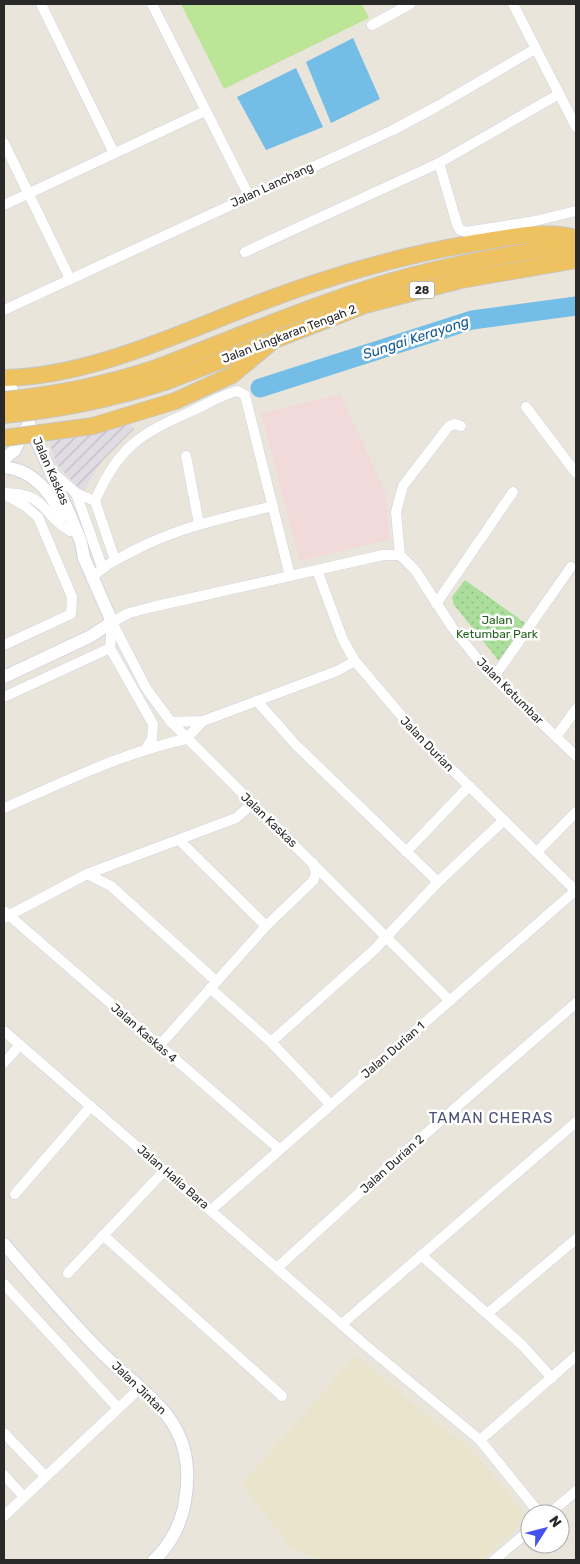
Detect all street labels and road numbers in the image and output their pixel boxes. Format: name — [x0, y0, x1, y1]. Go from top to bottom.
street label: Jalan Lanchang — [228, 160, 316, 210]
road number: 28 — [410, 282, 434, 298]
street label: Jalan Lingkaran Tengah 2 — [220, 302, 358, 366]
street label: Jalan Kaskas — [30, 435, 72, 507]
street label: Jalan Ketumbar — [474, 655, 547, 728]
street label: Jalan Durian — [397, 714, 457, 774]
street label: Jalan Kaskas — [238, 790, 300, 850]
street label: Jalan Kaskas 4 — [108, 1000, 180, 1066]
street label: Jalan Durian 1 — [359, 1019, 427, 1081]
street label: Jalan Durian 2 — [357, 1132, 427, 1196]
street label: Jalan Halia Bara — [134, 1142, 212, 1212]
street label: Jalan Jintan — [109, 1359, 169, 1417]

